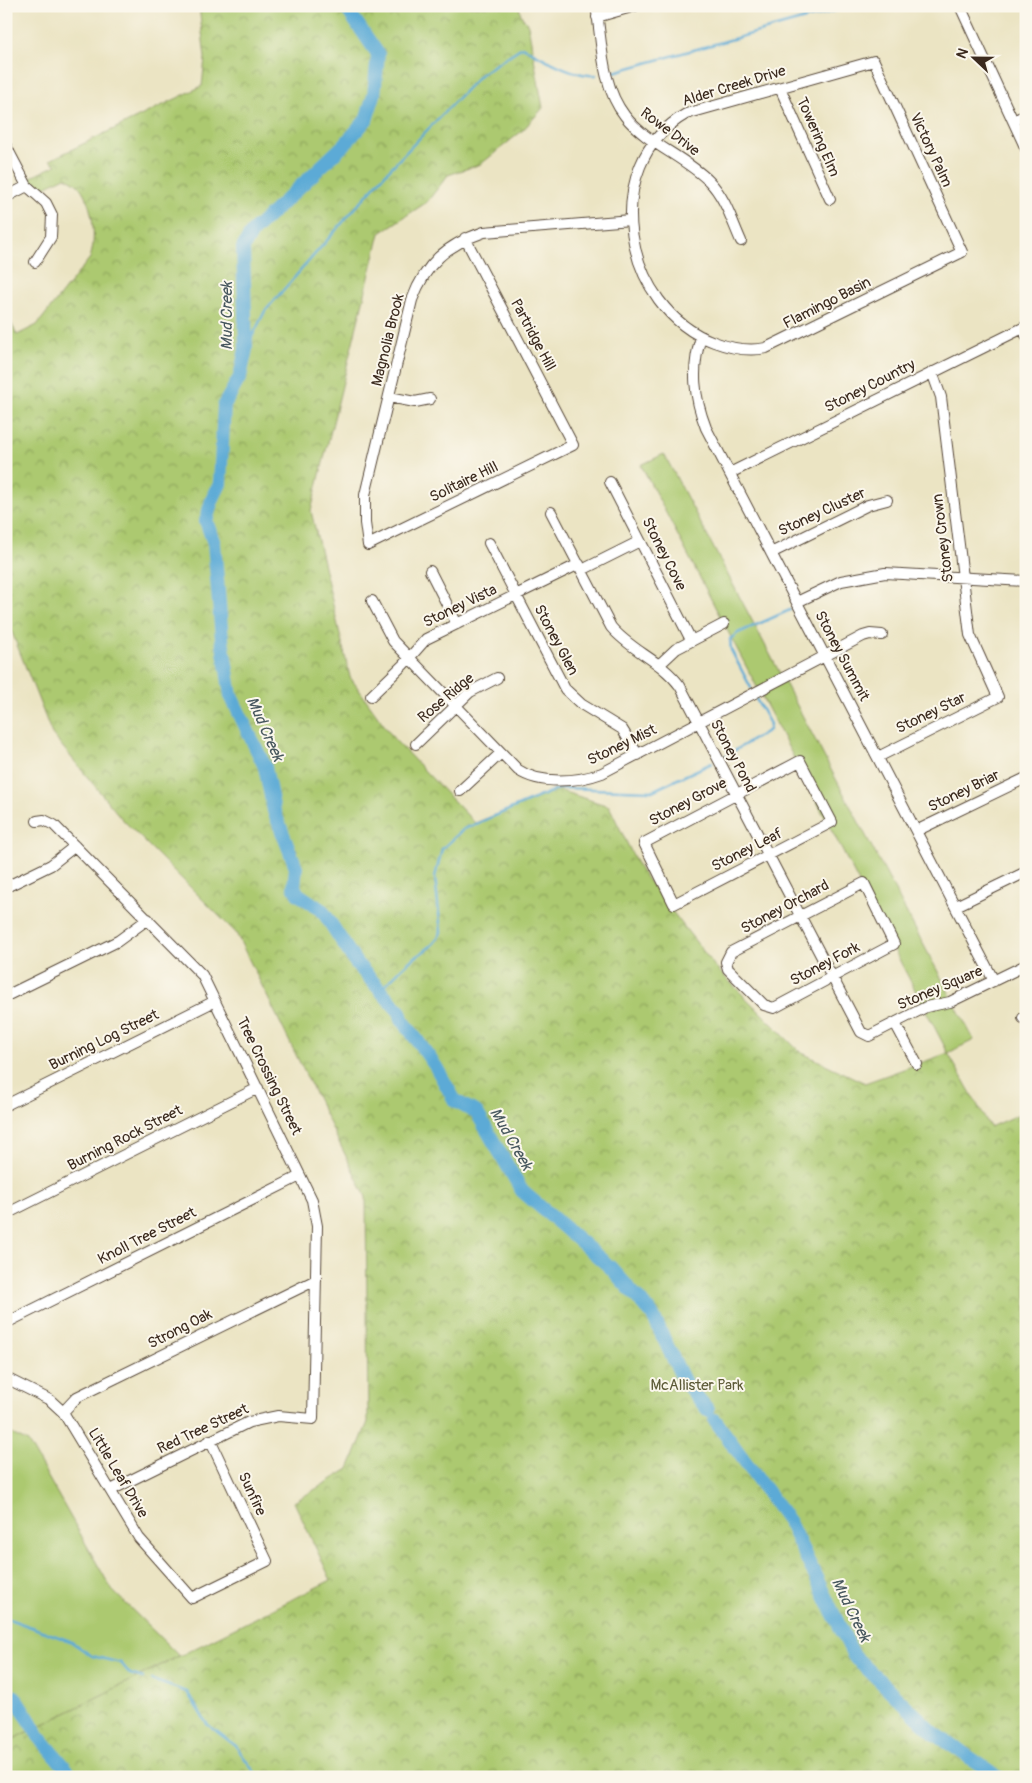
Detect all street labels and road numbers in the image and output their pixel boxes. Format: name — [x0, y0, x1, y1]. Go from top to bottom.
street label: Alder Creek Drive — [680, 61, 789, 111]
street label: Towering Elm — [792, 94, 844, 180]
street label: Rowe Drive — [637, 104, 704, 161]
street label: Victory Palm — [905, 110, 957, 190]
street label: Flamingo Basin — [780, 273, 874, 333]
street label: Magnolia Brook — [367, 291, 409, 388]
street label: Partridge Hill — [506, 296, 560, 374]
street label: Stoney Country — [821, 355, 919, 417]
street label: Solitaire Hill — [427, 457, 501, 507]
street label: Stoney Cluster — [775, 483, 869, 540]
street label: Stoney Crown — [928, 493, 958, 583]
street label: Stoney Cove — [637, 514, 691, 594]
street label: Stoney Vista — [420, 580, 500, 632]
street label: Stoney Glen — [529, 601, 583, 679]
street label: Stoney Summit — [810, 608, 874, 705]
street label: Rose Ridge — [414, 669, 478, 727]
street label: Stoney Star — [893, 688, 970, 738]
street label: Stoney Pond — [706, 716, 760, 796]
street label: Stoney Mist — [584, 720, 660, 770]
street label: Stoney Briar — [925, 765, 1003, 816]
street label: Stoney Grove — [646, 773, 731, 830]
street label: Stoney Leaf — [708, 824, 786, 876]
street label: Stoney Orchard — [738, 876, 832, 938]
street label: Stoney Fork — [787, 937, 864, 990]
street label: Stoney Square — [894, 961, 986, 1015]
street label: Burning Log Street — [46, 1005, 163, 1075]
street label: Tree Crossing Street — [232, 1014, 306, 1139]
street label: Burning Rock Street — [64, 1100, 186, 1175]
street label: Knoll Tree Street — [95, 1203, 200, 1269]
street label: Strong Oak — [145, 1304, 216, 1353]
street label: Red Tree Street — [154, 1399, 252, 1458]
street label: Little Leaf Drive — [84, 1425, 153, 1522]
street label: Sunfire — [234, 1469, 271, 1519]

